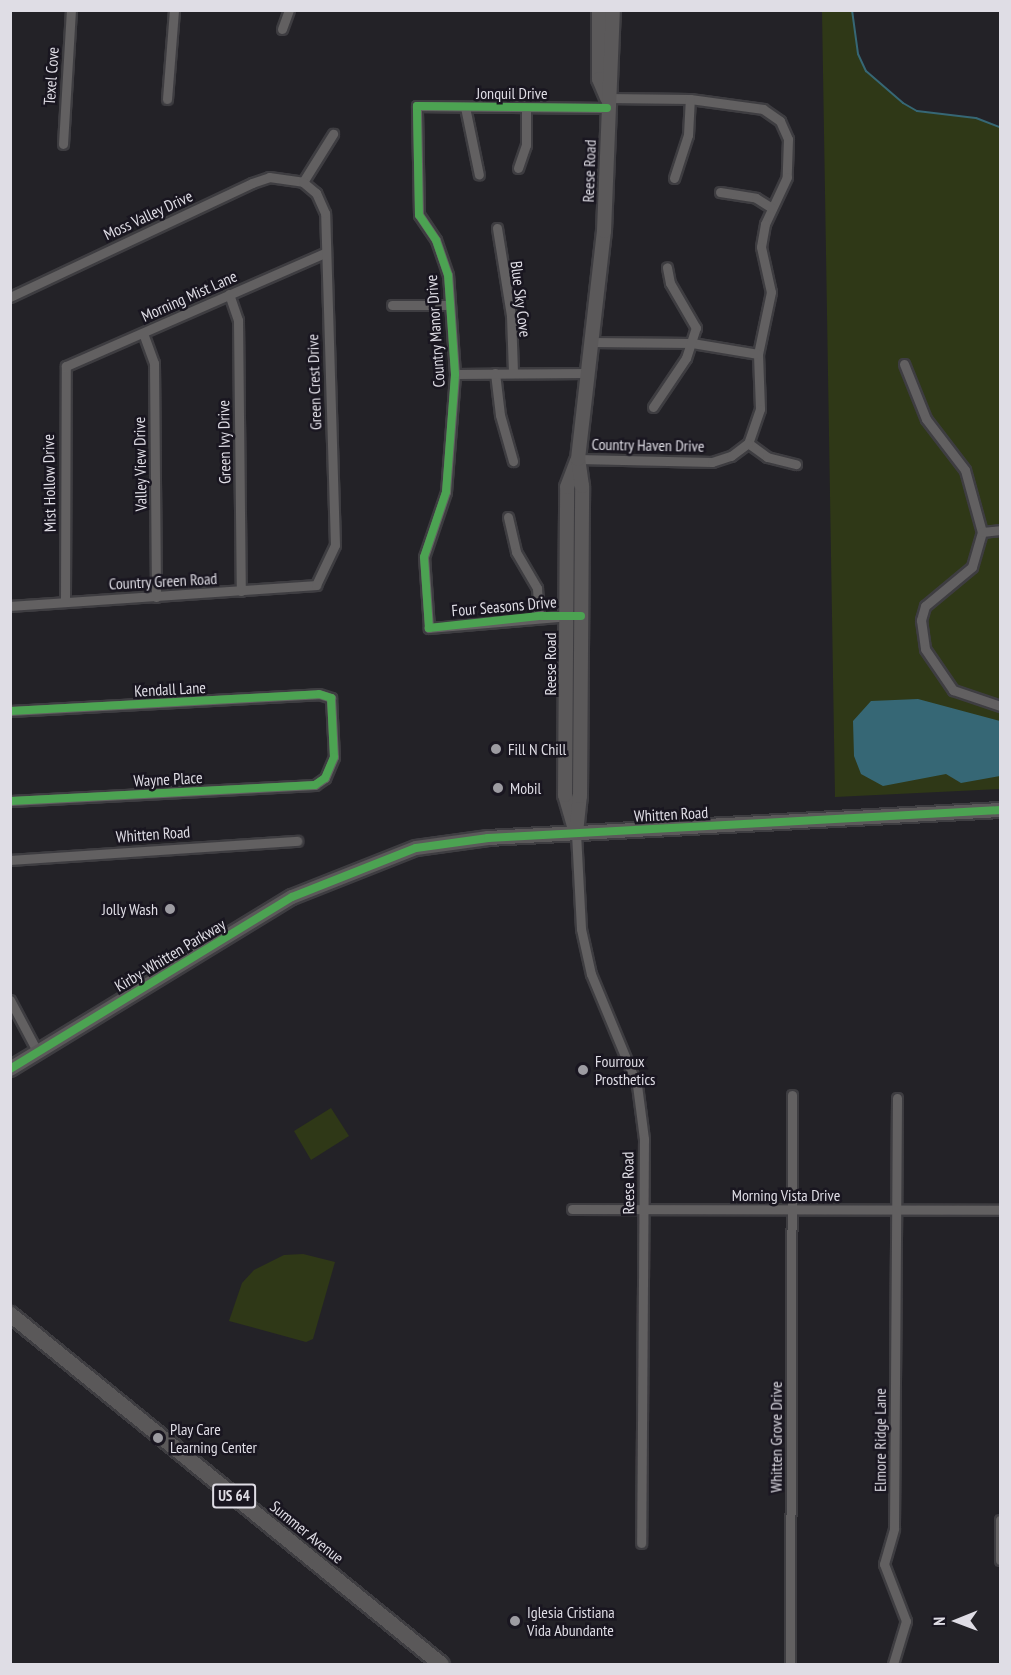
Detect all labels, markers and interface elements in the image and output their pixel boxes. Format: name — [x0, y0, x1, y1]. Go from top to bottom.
street label: Texel Cove — [39, 46, 63, 106]
street label: Jonquil Drive — [476, 83, 548, 103]
street label: Reese Road — [578, 139, 600, 203]
street label: Moss Valley Drive — [100, 186, 196, 244]
street label: Blue Sky Cove — [507, 260, 535, 338]
street label: Morning Mist Lane — [138, 266, 240, 326]
street label: Country Manor Drive — [421, 274, 449, 388]
street label: Green Crest Drive — [303, 334, 325, 430]
street label: Green Ivy Drive — [214, 400, 234, 484]
street label: Valley View Drive — [130, 416, 150, 512]
street label: Mist Hollow Drive — [39, 434, 59, 532]
street label: Country Haven Drive — [591, 434, 705, 456]
street label: Country Green Road — [108, 569, 218, 593]
street label: Four Seasons Drive — [451, 592, 557, 620]
street label: Reese Road — [540, 633, 560, 695]
street label: Kendall Lane — [134, 678, 206, 700]
place label: Fill N Chill — [508, 739, 566, 759]
marker: Fill N Chill — [489, 742, 503, 756]
street label: Wayne Place — [133, 768, 203, 790]
place label: Mobil — [510, 778, 541, 798]
marker: Mobil — [491, 781, 505, 795]
street label: Whitten Road — [633, 802, 709, 826]
street label: Whitten Road — [115, 822, 191, 846]
place label: Jolly Wash — [101, 899, 158, 919]
marker: Jolly Wash — [163, 902, 177, 916]
street label: Kirby-Whitten Parkway — [111, 914, 229, 996]
place label: Fourroux Prosthetics — [595, 1051, 656, 1089]
marker: Fourroux Prosthetics — [576, 1063, 590, 1077]
street label: Reese Road — [618, 1151, 638, 1215]
street label: Morning Vista Drive — [732, 1185, 840, 1205]
street label: Whitten Grove Drive — [766, 1381, 786, 1493]
street label: Elmore Ridge Lane — [870, 1388, 890, 1492]
place label: Play Care Learning Center — [170, 1419, 257, 1457]
marker: Play Care Learning Center — [151, 1431, 165, 1445]
road number: US 64 — [212, 1484, 256, 1508]
street label: Summer Avenue — [266, 1496, 348, 1568]
north arrow — [927, 1591, 987, 1651]
place label: Iglesia Cristiana Vida Abundante — [527, 1602, 615, 1640]
marker: Iglesia Cristiana Vida Abundante — [508, 1614, 522, 1628]
text: N — [929, 1617, 949, 1626]

